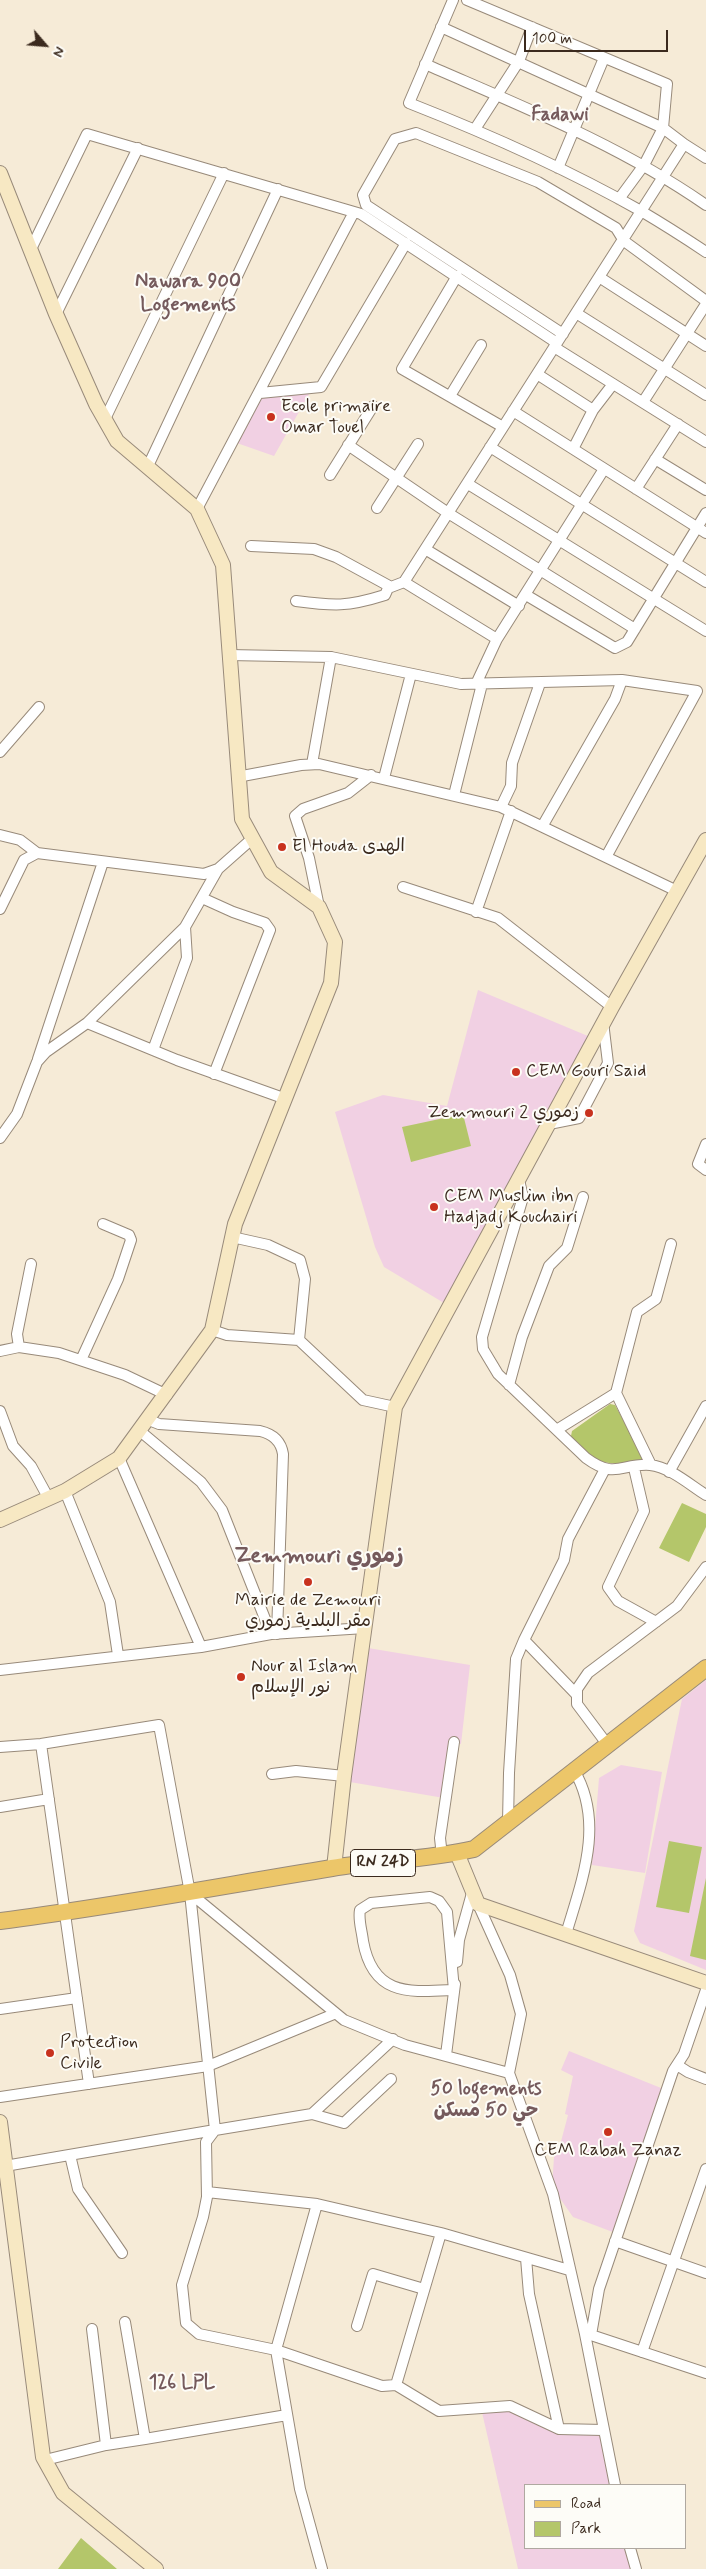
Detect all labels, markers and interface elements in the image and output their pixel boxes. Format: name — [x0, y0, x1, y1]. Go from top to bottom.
north arrow — [20, 20, 70, 70]
scale bar — [526, 20, 670, 52]
text: 100 m — [532, 29, 572, 49]
text: N — [48, 44, 69, 60]
district label: Fadawi — [531, 105, 589, 127]
district label: Nawara 900 Logements — [135, 271, 241, 318]
place label: Ecole primaire Omar Touel — [281, 396, 391, 438]
marker: Ecole primaire Omar Touel — [265, 411, 277, 423]
place label: El Houda الهدى — [292, 836, 405, 858]
marker: El Houda الهدى — [276, 841, 288, 853]
place label: CEM Gouri Said — [526, 1061, 646, 1083]
marker: CEM Gouri Said — [510, 1066, 522, 1078]
place label: Zemmouri 2 زموري — [428, 1102, 579, 1124]
marker: Zemmouri 2 زموري — [583, 1107, 595, 1119]
place label: CEM Muslim ibn Hadjadj Kouchairi — [444, 1186, 577, 1228]
marker: CEM Muslim ibn Hadjadj Kouchairi — [428, 1201, 440, 1213]
district label: Zemmouri زموري — [234, 1544, 404, 1570]
marker: Mairie de Zemouri مقر البلدية زموري — [302, 1576, 314, 1588]
place label: Mairie de Zemouri مقر البلدية زموري — [235, 1590, 381, 1632]
place label: Nour al Islam نور الإسلام — [251, 1656, 358, 1698]
marker: Nour al Islam نور الإسلام — [235, 1671, 247, 1683]
road number: RN 24D — [350, 1850, 416, 1876]
place label: Protection Civile — [60, 2032, 138, 2074]
marker: Protection Civile — [44, 2047, 56, 2059]
district label: 50 logements حي 50 مسكن — [431, 2079, 541, 2123]
marker: CEM Rabah Zanaz — [602, 2126, 614, 2138]
place label: CEM Rabah Zanaz — [534, 2140, 682, 2162]
district label: 126 LPL — [149, 2373, 215, 2395]
legend — [524, 2484, 686, 2549]
text: Road — [571, 2494, 601, 2514]
text: Park — [571, 2519, 601, 2539]

